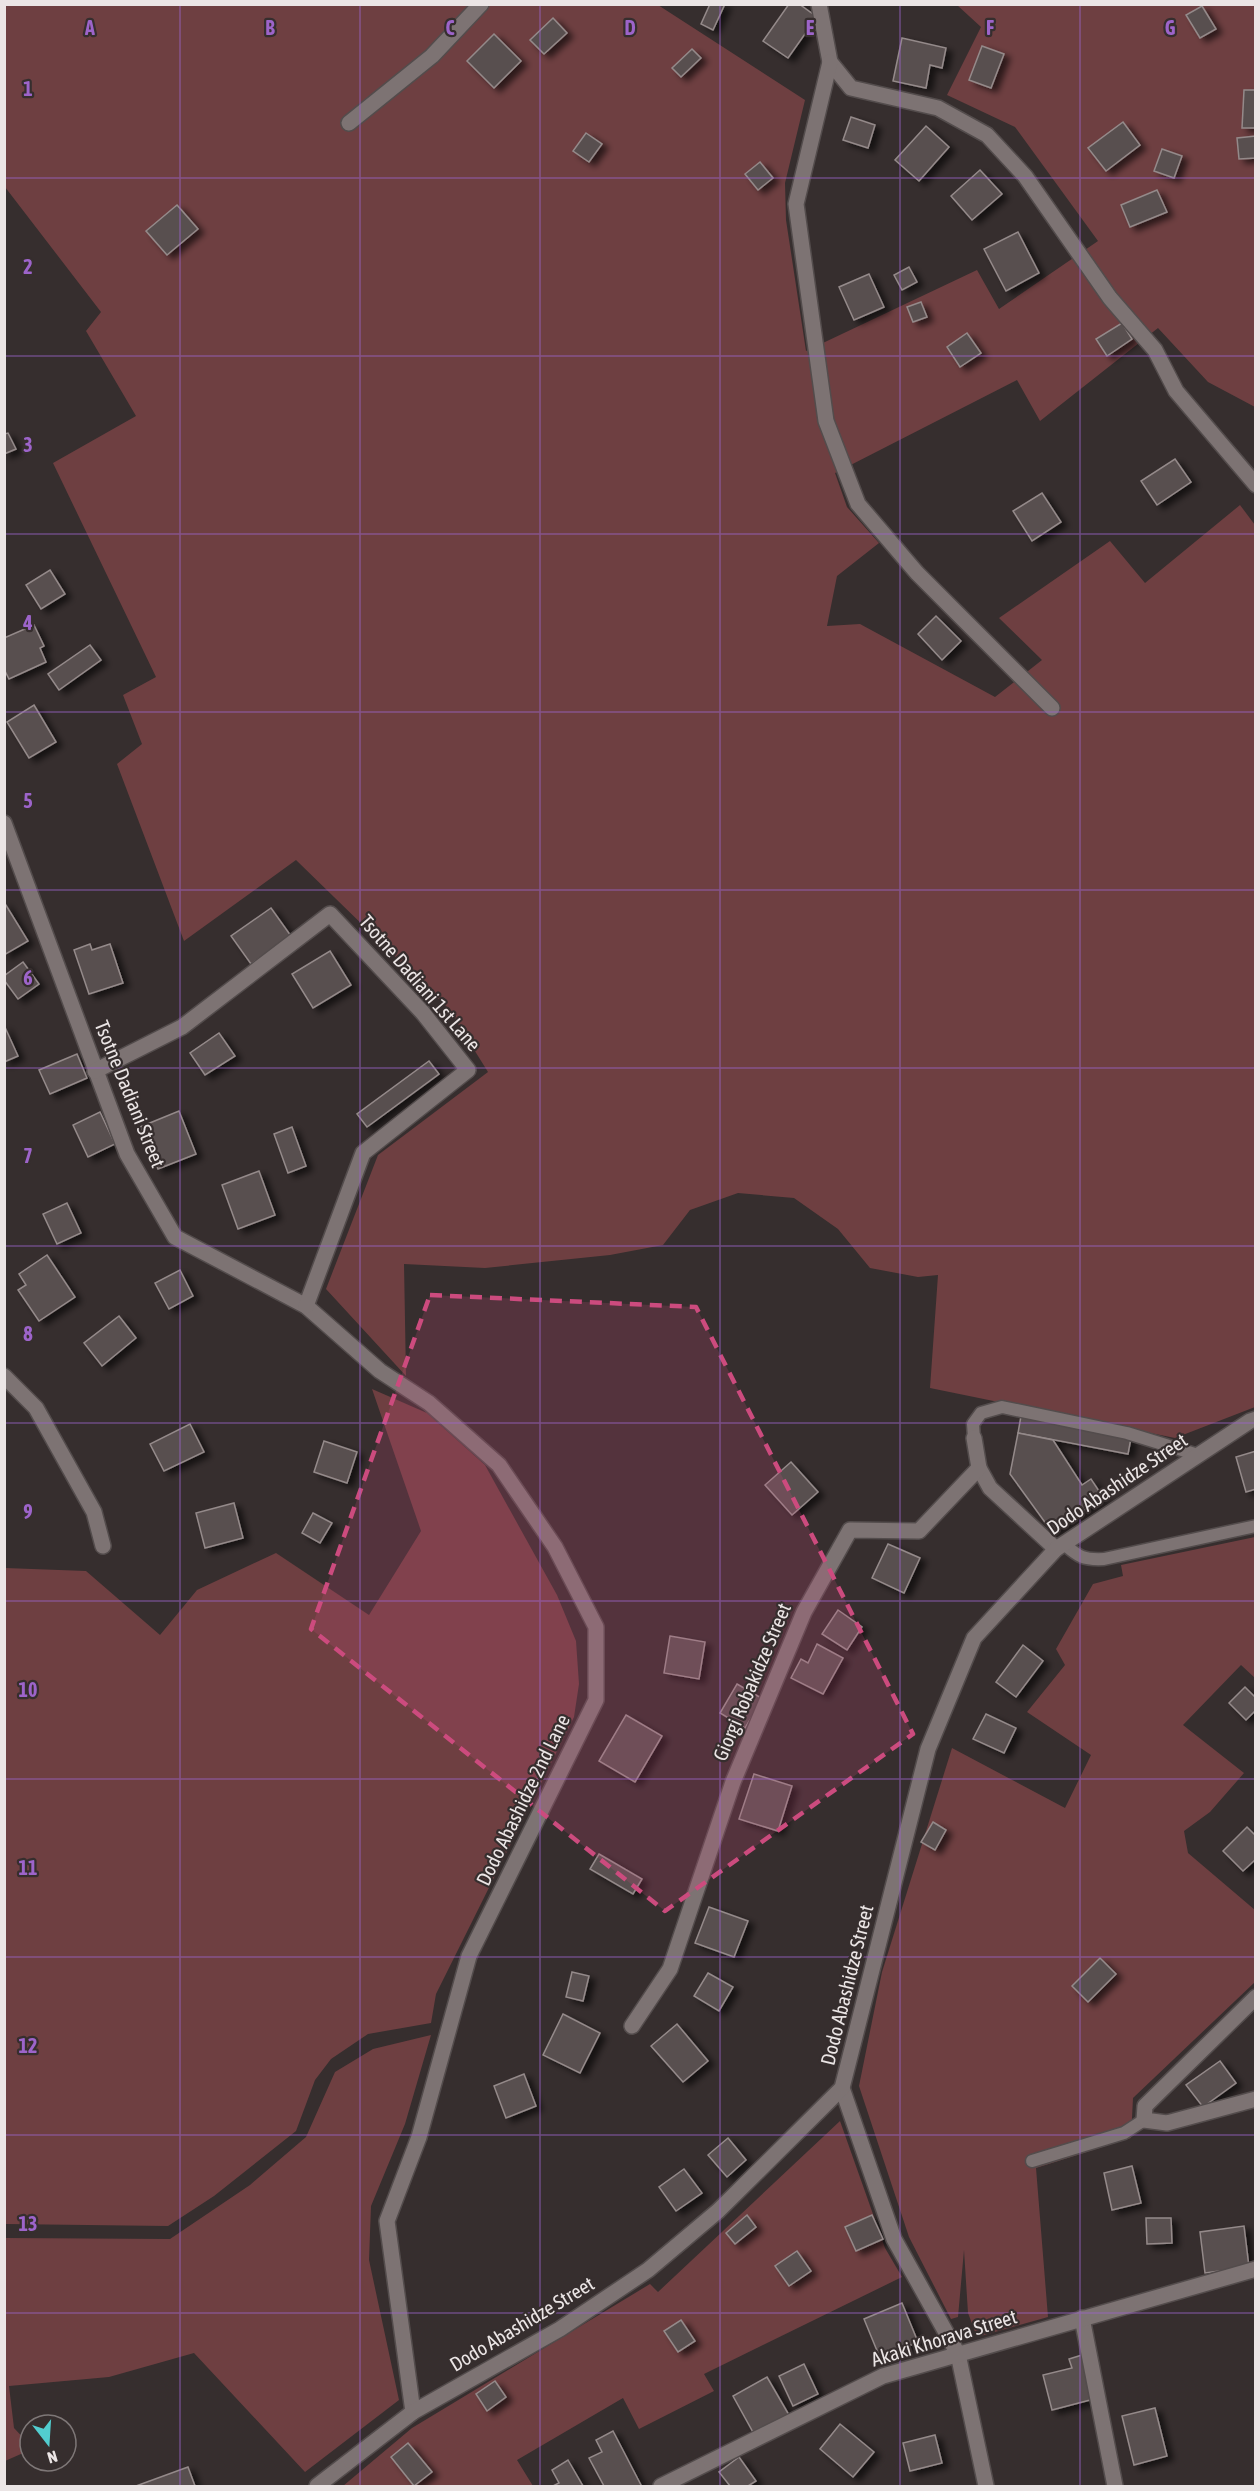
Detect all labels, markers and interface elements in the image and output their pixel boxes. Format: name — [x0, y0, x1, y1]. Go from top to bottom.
text: A — [84, 16, 95, 39]
text: B — [265, 16, 275, 39]
text: C — [446, 16, 455, 39]
text: D — [624, 16, 636, 39]
text: E — [806, 16, 815, 39]
text: F — [986, 16, 994, 39]
text: G — [1165, 16, 1176, 39]
text: 1 — [23, 77, 33, 100]
text: 2 — [23, 255, 33, 278]
text: 3 — [23, 433, 33, 456]
text: 4 — [22, 611, 33, 634]
text: 5 — [23, 789, 33, 812]
street label: Tsotne Dadiani 1st Lane — [355, 910, 486, 1056]
text: 6 — [23, 966, 33, 989]
street label: Tsotne Dadiani Street — [91, 1017, 170, 1171]
text: 7 — [23, 1144, 33, 1167]
text: 8 — [23, 1322, 33, 1345]
street label: Dodo Abashidze Street — [1042, 1428, 1191, 1539]
text: 9 — [23, 1500, 33, 1523]
street label: Giorgi Robakidze Street — [708, 1599, 795, 1764]
text: 10 — [19, 1678, 37, 1701]
street label: Dodo Abashidze 2nd Lane — [471, 1710, 574, 1889]
text: 11 — [19, 1856, 37, 1879]
street label: Dodo Abashidze Street — [815, 1902, 878, 2067]
text: 12 — [19, 2034, 37, 2057]
text: 13 — [19, 2212, 37, 2235]
street label: Dodo Abashidze Street — [445, 2271, 598, 2376]
street label: Akaki Khorava Street — [868, 2304, 1020, 2371]
north arrow — [18, 2413, 78, 2473]
text: N — [45, 2447, 60, 2467]

